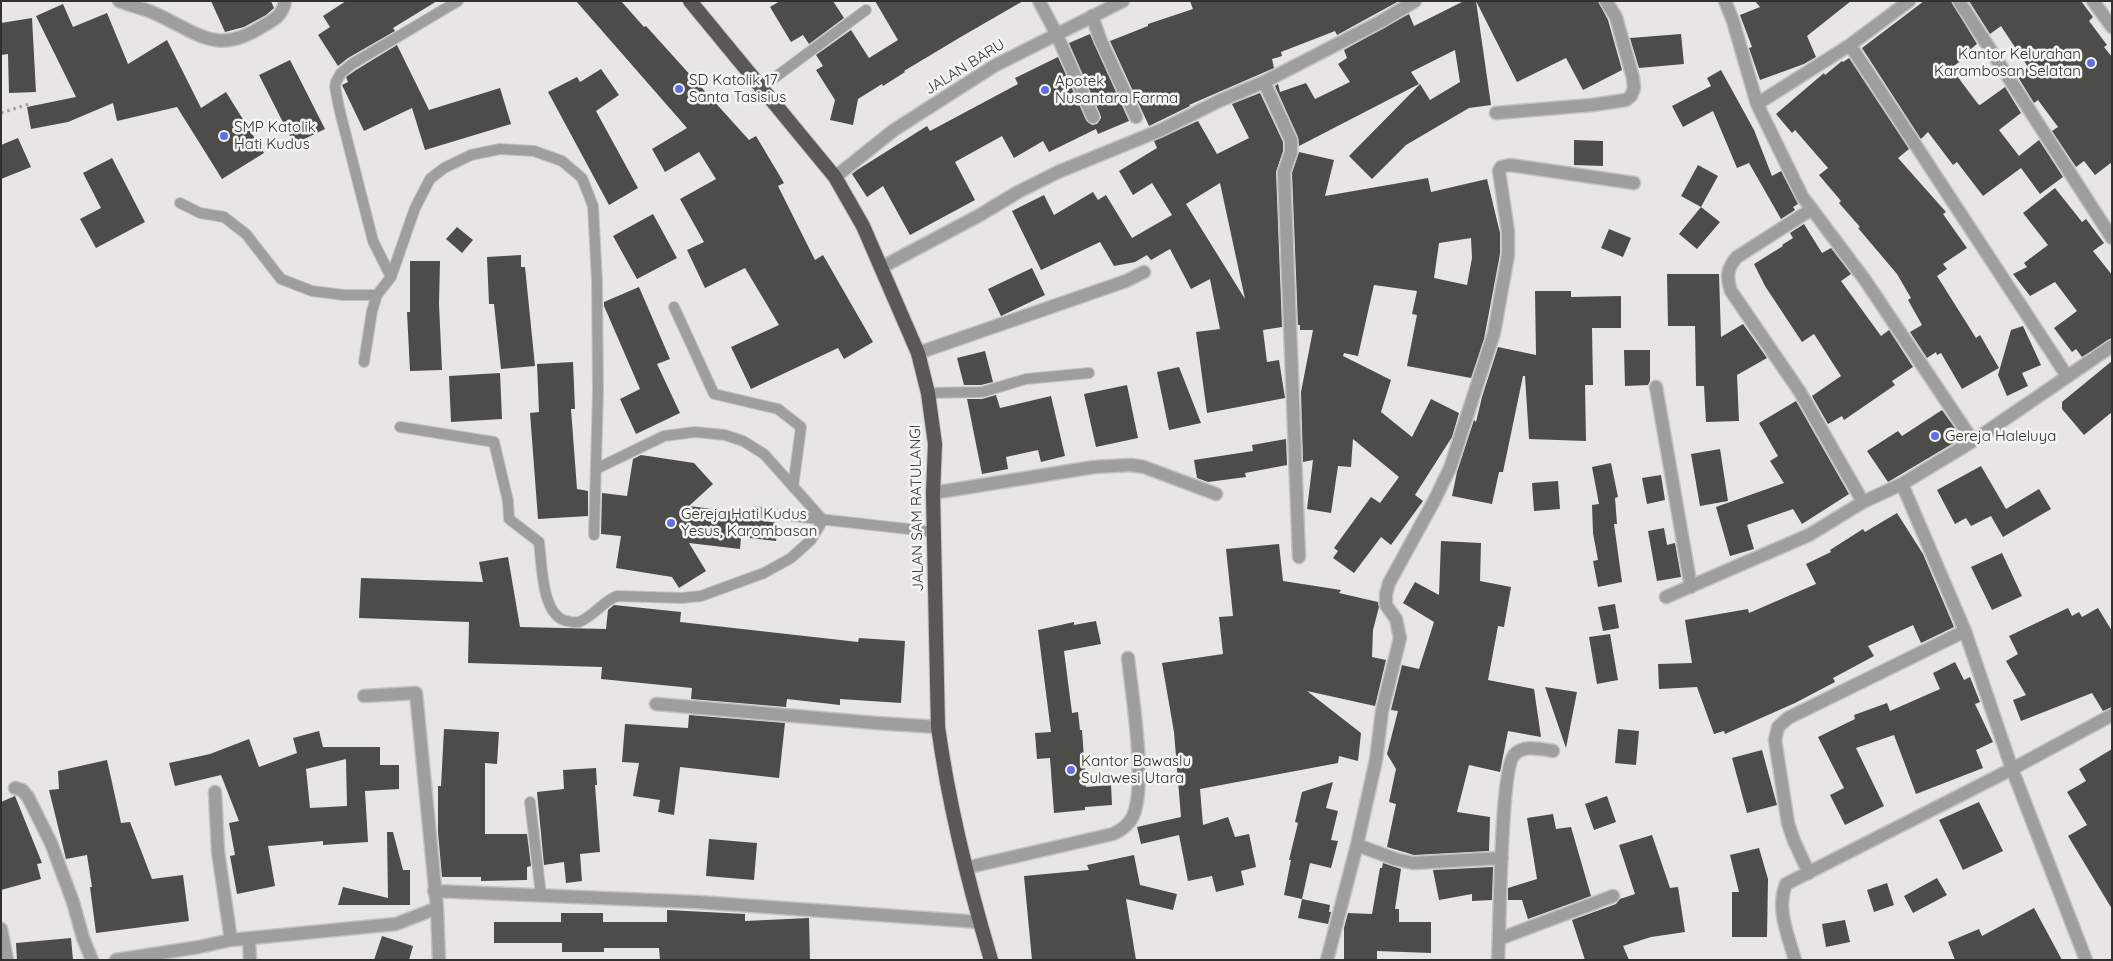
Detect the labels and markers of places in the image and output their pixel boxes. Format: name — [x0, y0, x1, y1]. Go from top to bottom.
place label: Kantor Kelurahan Karambosan Selatan — [1934, 45, 2081, 80]
marker: Kantor Kelurahan Karambosan Selatan — [2085, 57, 2097, 69]
place label: SD Katolik 17 Santa Tasisius — [689, 71, 786, 106]
place label: Apotek Nusantara Farma — [1055, 72, 1178, 107]
marker: SD Katolik 17 Santa Tasisius — [673, 83, 685, 95]
marker: Apotek Nusantara Farma — [1039, 84, 1051, 96]
place label: SMP Katolik Hati Kudus — [234, 118, 316, 153]
marker: SMP Katolik Hati Kudus — [218, 130, 230, 142]
place label: Gereja Haleluya — [1945, 427, 2056, 445]
marker: Gereja Haleluya — [1929, 430, 1941, 442]
place label: Gereja Hati Kudus Yesus, Karombasan — [681, 505, 817, 540]
marker: Gereja Hati Kudus Yesus, Karombasan — [665, 517, 677, 529]
place label: Kantor Bawaslu Sulawesi Utara — [1081, 752, 1191, 787]
marker: Kantor Bawaslu Sulawesi Utara — [1065, 764, 1077, 776]

